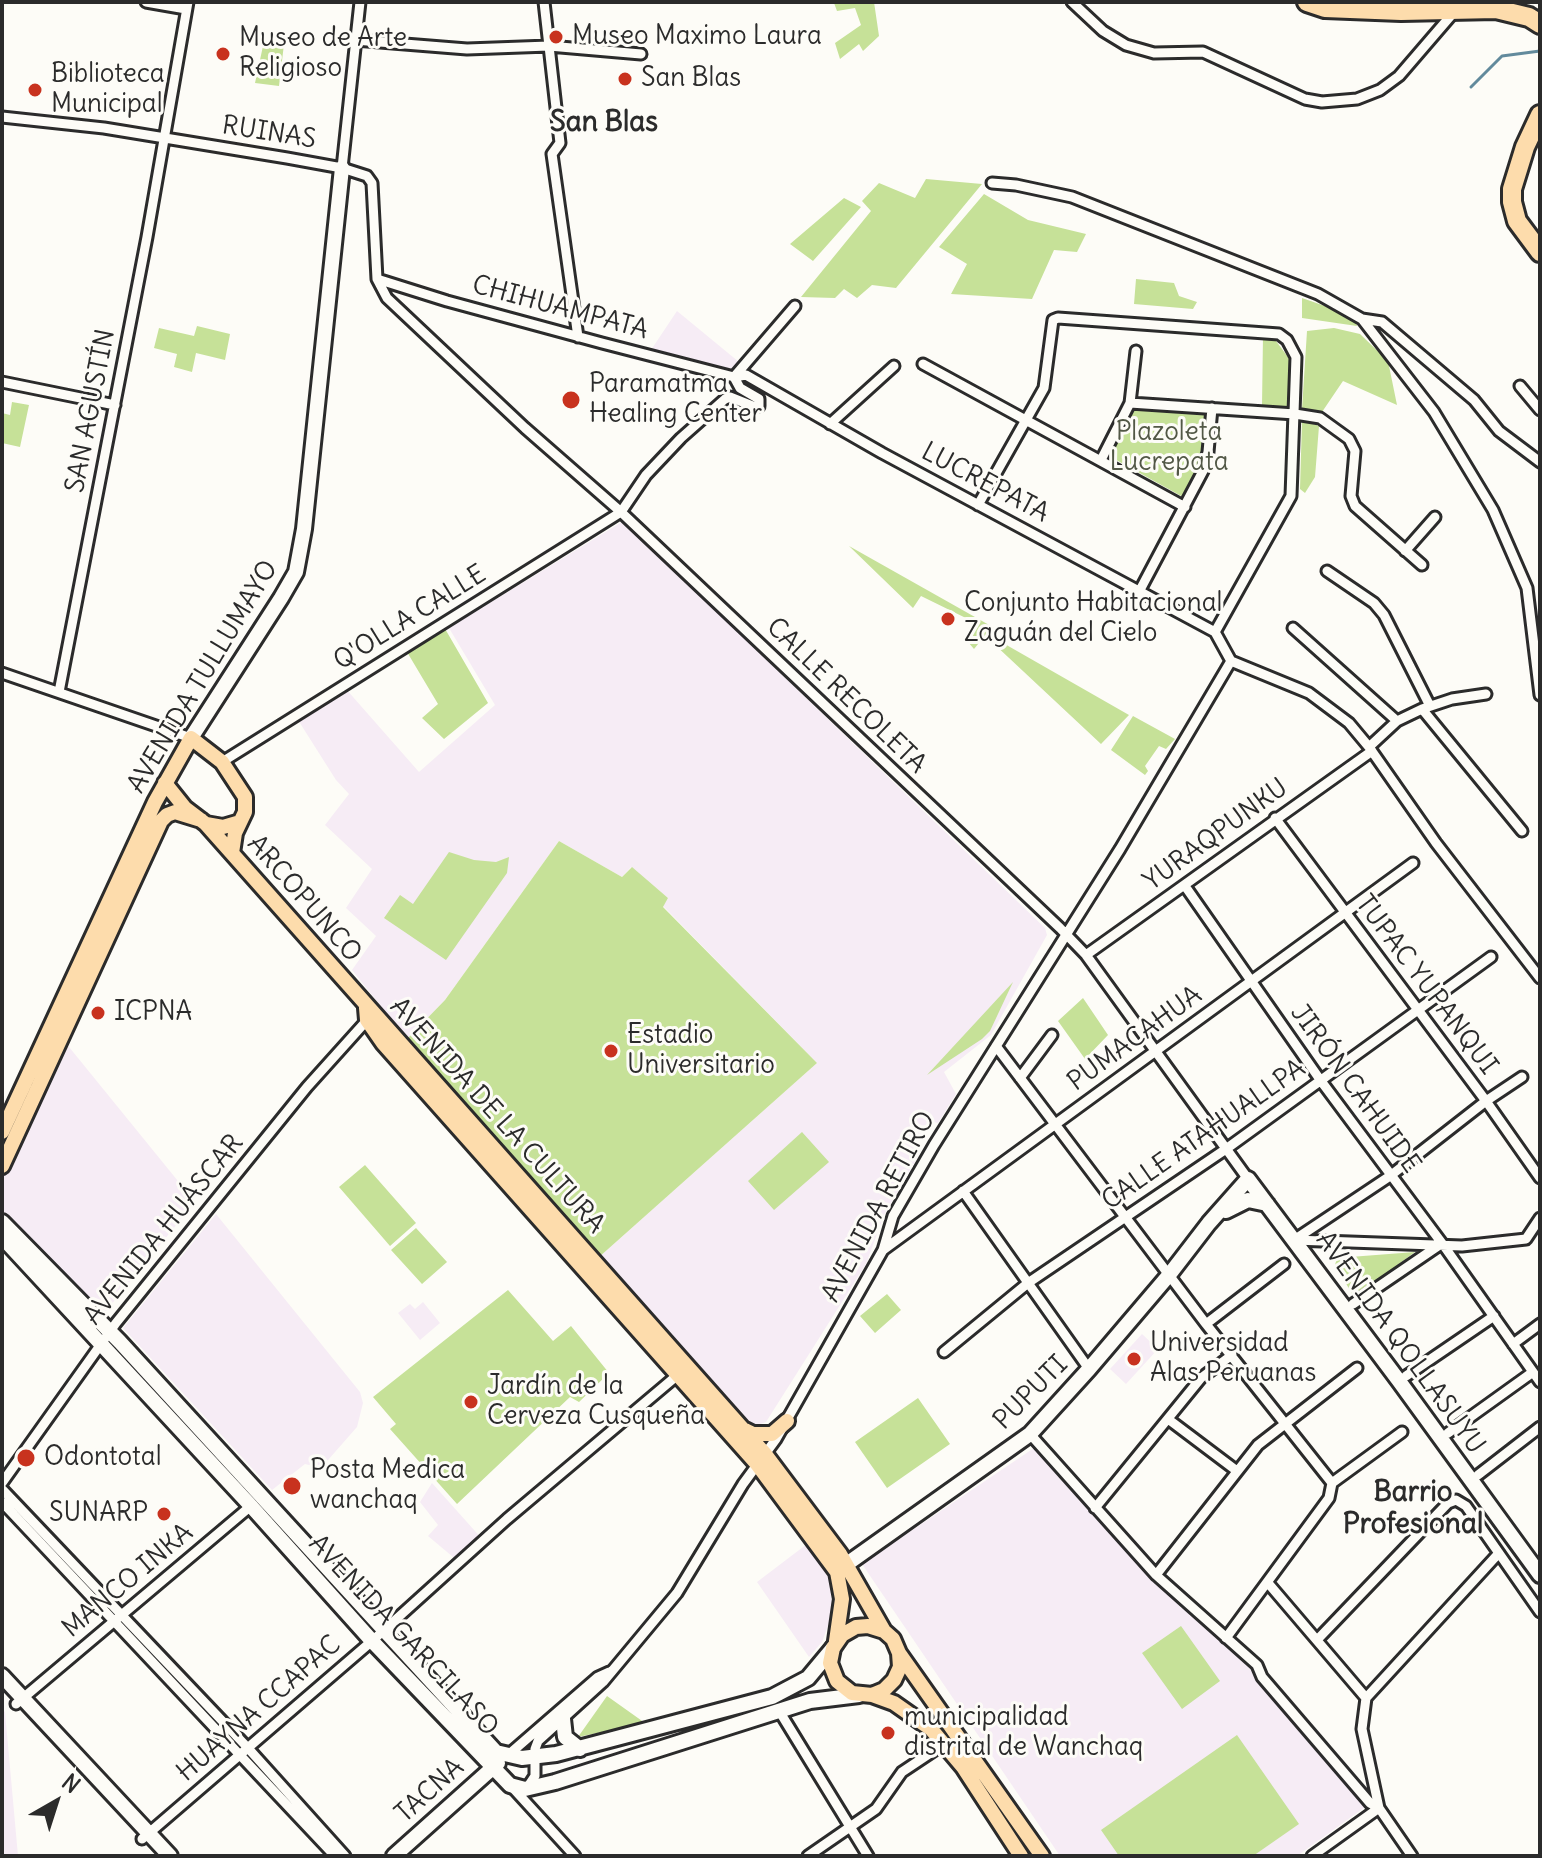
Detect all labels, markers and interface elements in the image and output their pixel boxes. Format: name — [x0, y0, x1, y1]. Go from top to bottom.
place label: Museo Maximo Laura — [572, 21, 822, 53]
place label: Museo de Arte Religioso — [239, 23, 407, 84]
marker: Museo Maximo Laura — [547, 28, 565, 46]
marker: Museo de Arte Religioso — [214, 45, 232, 63]
place label: Biblioteca Municipal — [51, 59, 165, 120]
place label: San Blas — [641, 63, 741, 95]
marker: San Blas — [616, 70, 634, 88]
marker: Biblioteca Municipal — [26, 81, 44, 99]
district label: San Blas — [550, 106, 658, 140]
street label: RUINAS — [220, 110, 318, 156]
street label: CHIHUAMPATA — [469, 270, 651, 346]
street label: SAN AGUSTÍN — [60, 327, 122, 495]
place label: Paramatma Healing Center — [589, 369, 762, 430]
marker: Paramatma Healing Center — [560, 389, 582, 411]
park label: Plazoleta Lucrepata — [1109, 417, 1229, 478]
street label: LUCREPATA — [916, 436, 1054, 530]
street label: AVENIDA TULLUMAYO — [121, 555, 285, 799]
street label: Q'OLLA CALLE — [328, 559, 492, 677]
place label: Conjunto Habitacional Zaguán del Cielo — [964, 588, 1222, 650]
marker: Conjunto Habitacional Zaguán del Cielo — [939, 610, 957, 628]
street label: CALLE RECOLETA — [760, 612, 932, 780]
street label: YURAQPUNKU — [1138, 772, 1294, 898]
street label: ARCOPUNCO — [240, 829, 368, 969]
street label: TUPAC YUPANQUI — [1348, 889, 1504, 1081]
street label: PUMACAHUA — [1062, 980, 1208, 1098]
street label: AVENIDA DE LA CULTURA — [383, 992, 611, 1240]
place label: ICPNA — [114, 997, 192, 1029]
street label: JIRÓN CAHUIDE — [1283, 999, 1427, 1179]
marker: ICPNA — [89, 1004, 107, 1022]
place label: Estadio Universitario — [627, 1020, 775, 1082]
marker: Estadio Universitario — [602, 1042, 620, 1060]
street label: CALLE ATAHUALLPA — [1096, 1053, 1312, 1217]
street label: AVENIDA RETIRO — [816, 1106, 942, 1308]
street label: AVENIDA HUÁSCAR — [78, 1128, 250, 1332]
street label: AVENIDA QOLLASUYU — [1309, 1226, 1491, 1460]
place label: Universidad Alas Peruanas — [1150, 1328, 1316, 1390]
street label: PUPUTI — [988, 1350, 1074, 1436]
marker: Universidad Alas Peruanas — [1125, 1350, 1143, 1368]
place label: Jardín de la Cerveza Cusqueña — [487, 1371, 705, 1432]
marker: Jardín de la Cerveza Cusqueña — [462, 1393, 480, 1411]
place label: Odontotal — [44, 1442, 161, 1474]
marker: Odontotal — [15, 1447, 37, 1469]
place label: Posta Medica wanchaq — [310, 1455, 465, 1516]
marker: Posta Medica wanchaq — [281, 1475, 303, 1497]
district label: Barrio Profesional — [1343, 1476, 1483, 1542]
place label: SUNARP — [49, 1498, 148, 1530]
marker: SUNARP — [155, 1505, 173, 1523]
street label: MANCO INKA — [56, 1517, 200, 1645]
street label: AVENIDA GARCILASO — [302, 1529, 504, 1743]
street label: HUAYNA CCAPAC — [171, 1630, 347, 1788]
place label: municipalidad distrital de Wanchaq — [904, 1702, 1143, 1764]
marker: municipalidad distrital de Wanchaq — [879, 1724, 897, 1742]
street label: TACNA — [389, 1752, 471, 1830]
north arrow — [16, 1762, 96, 1842]
text: N — [56, 1768, 86, 1799]

